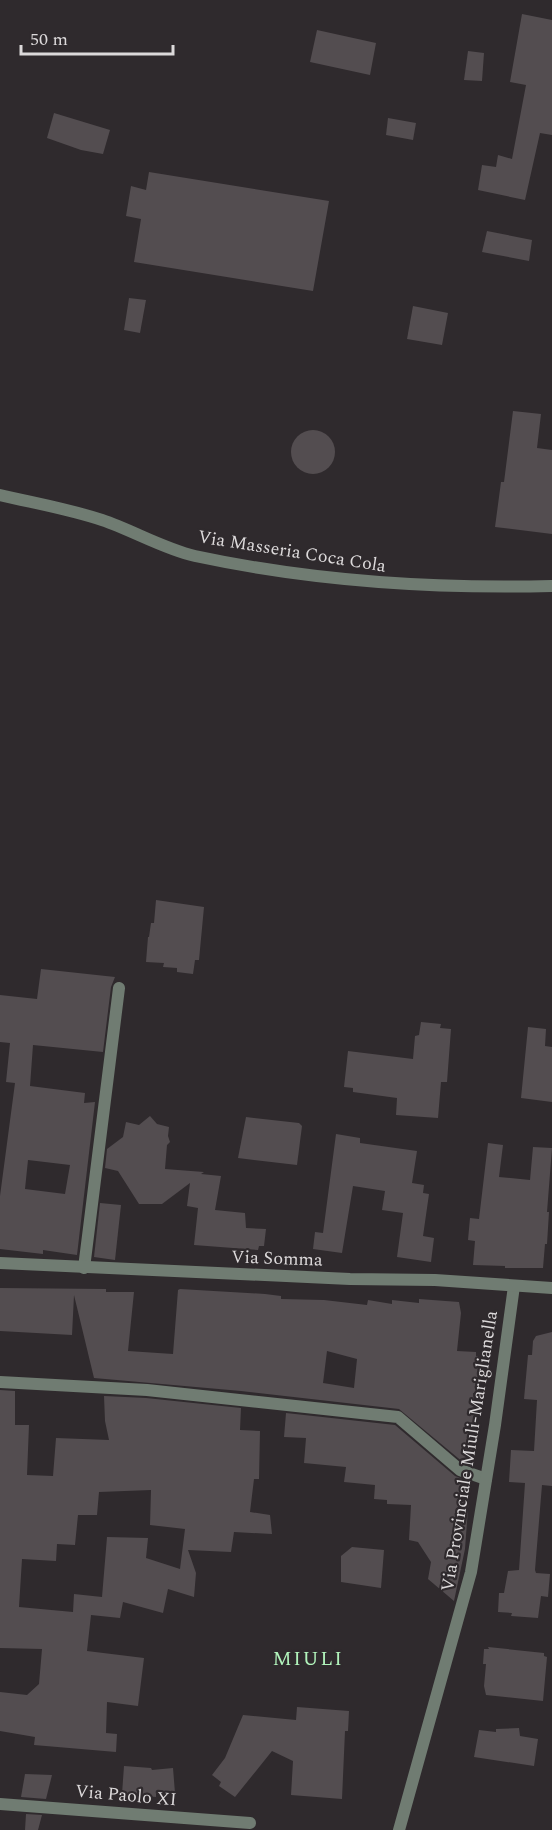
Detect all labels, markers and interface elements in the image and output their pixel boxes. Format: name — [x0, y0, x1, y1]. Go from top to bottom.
scale bar — [21, 18, 172, 56]
text: 50 m — [30, 26, 68, 53]
street label: Via Masseria Coca Cola — [196, 523, 388, 580]
street label: Via Somma — [231, 1243, 323, 1274]
street label: Via Provinciale Miuli-Mariglianella — [434, 1308, 505, 1594]
district label: MIULI — [273, 1644, 343, 1674]
street label: Via Paolo XI — [74, 1778, 178, 1813]

